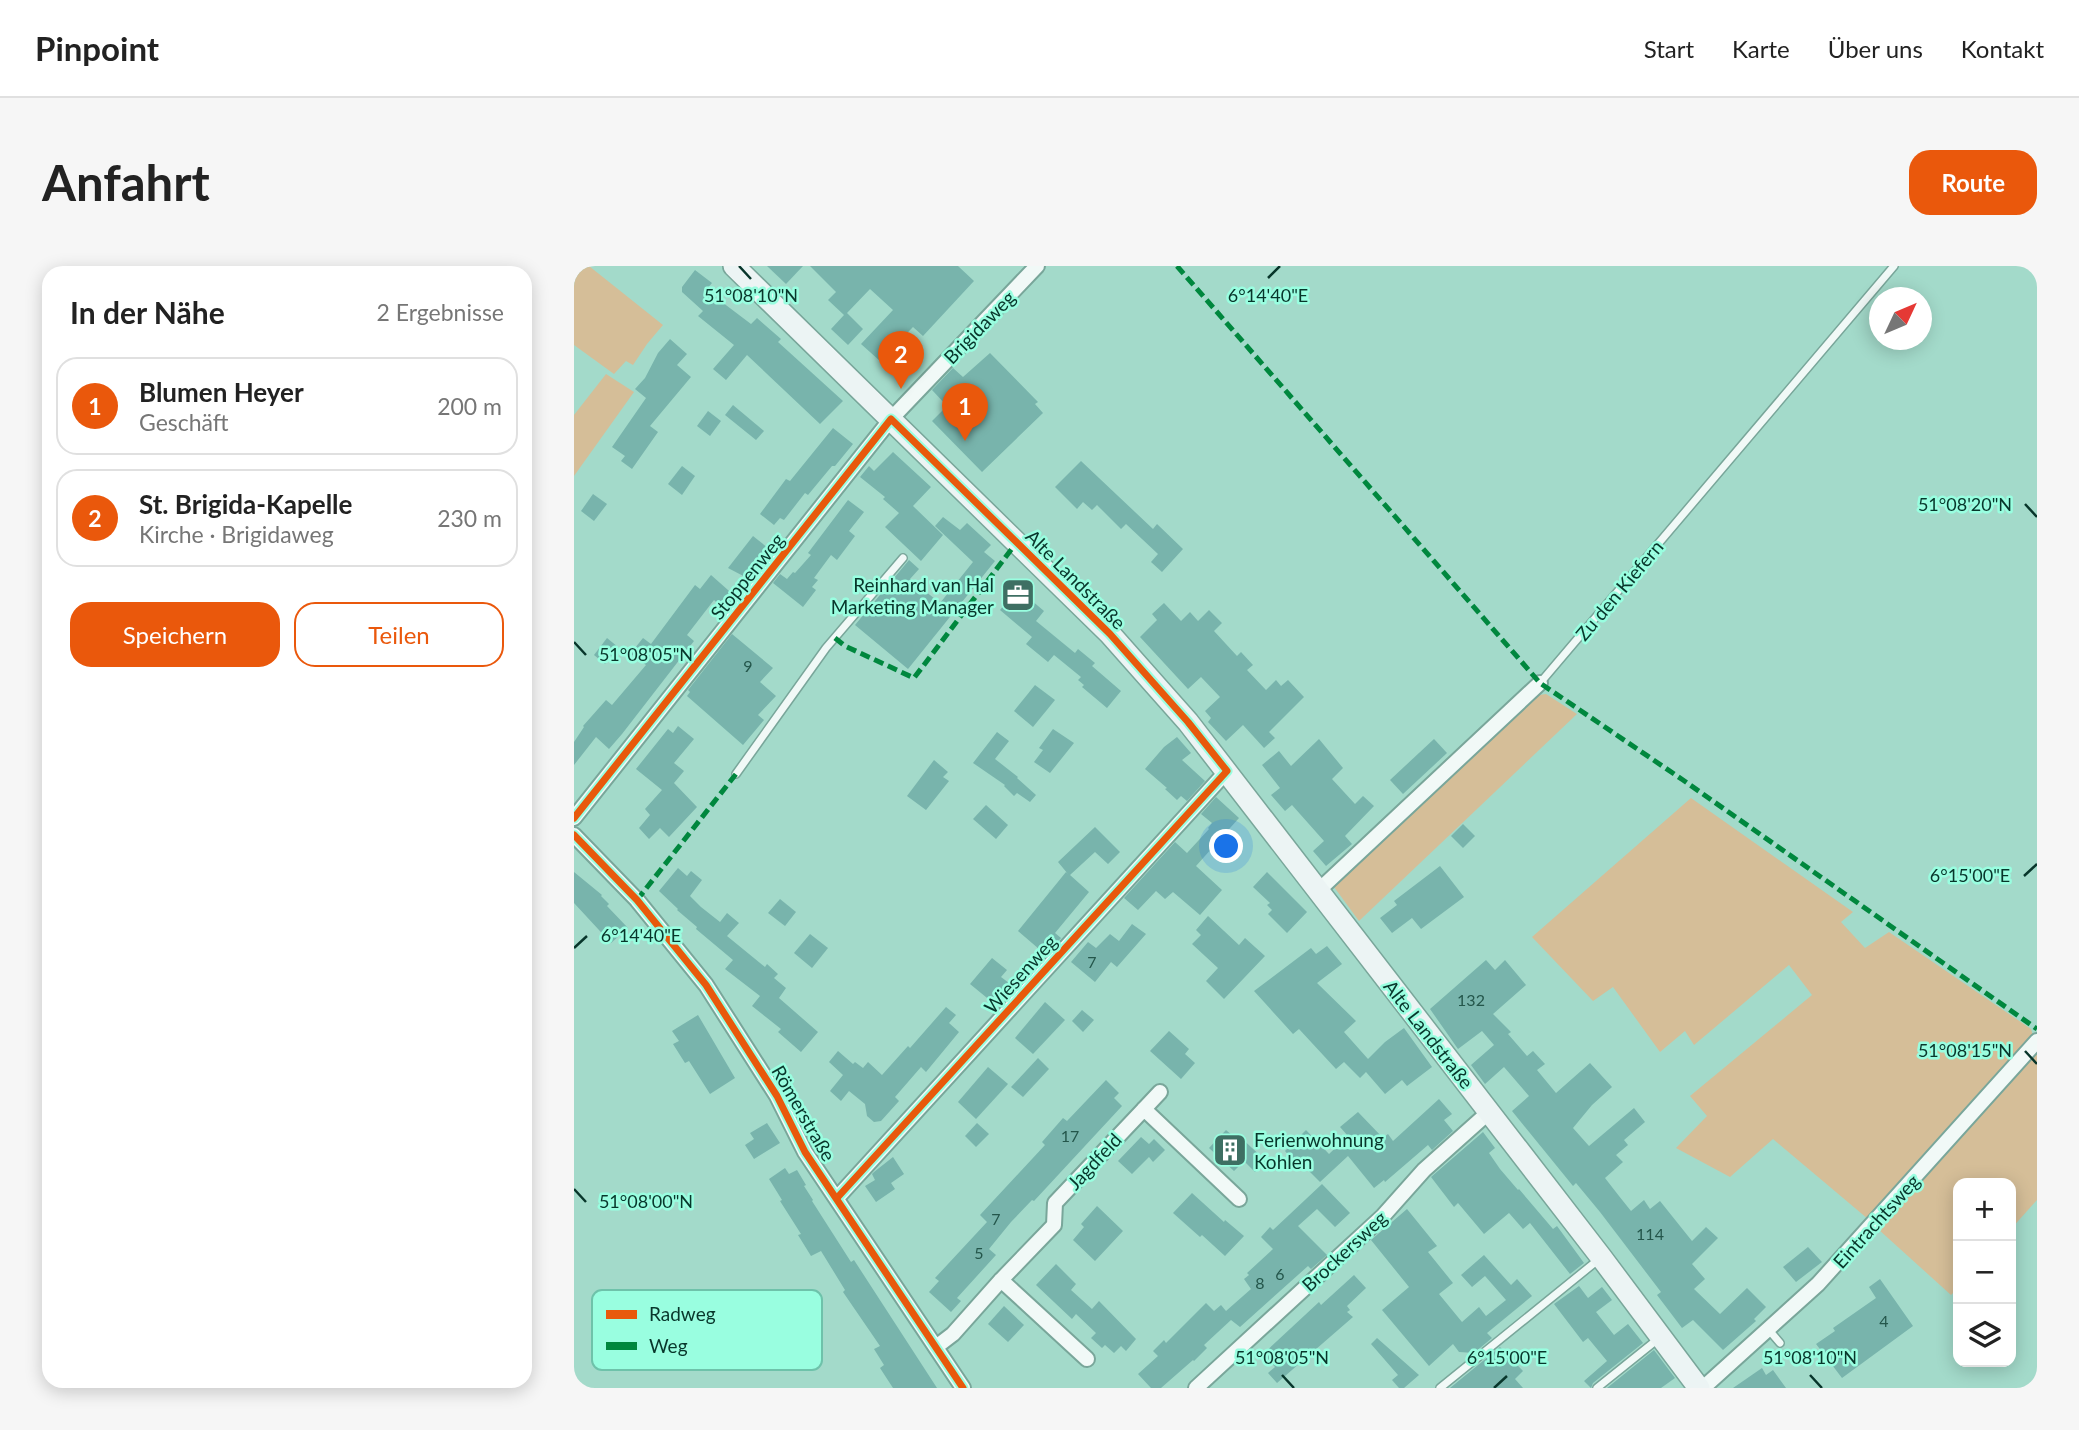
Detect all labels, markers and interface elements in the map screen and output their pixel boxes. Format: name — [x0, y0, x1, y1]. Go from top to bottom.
text: Pinpoint — [35, 28, 159, 68]
text: Start — [1644, 34, 1694, 63]
text: Karte — [1732, 34, 1790, 63]
text: Über uns — [1828, 34, 1923, 63]
text: Kontakt — [1961, 34, 2044, 63]
button: Route — [1909, 150, 2037, 215]
text: Anfahrt — [42, 153, 210, 211]
text: 51°08'10"N — [704, 284, 798, 306]
text: 6°14'40"E — [1228, 284, 1308, 306]
street label: Brigidaweg — [939, 286, 1020, 368]
north arrow — [1869, 287, 1932, 350]
text: In der Nähe — [70, 294, 225, 330]
text: 2 Ergebnisse — [376, 298, 504, 326]
pin: 2 — [878, 331, 924, 389]
text: Blumen Heyer — [139, 376, 304, 408]
pin: 1 — [942, 383, 988, 441]
text: 1 — [88, 392, 102, 420]
text: 200 m — [437, 392, 502, 420]
text: Geschäft — [139, 408, 229, 436]
text: St. Brigida-Kapelle — [139, 488, 352, 520]
text: 51°08'20"N — [1918, 493, 2012, 515]
text: 2 — [88, 504, 102, 532]
text: 230 m — [437, 504, 502, 532]
text: Kirche · Brigidaweg — [139, 520, 334, 548]
street label: Alte Landstraße — [1021, 524, 1131, 634]
street label: Stoppenweg — [705, 528, 789, 624]
street label: Zu den Kiefern — [1570, 535, 1668, 645]
place label: Reinhard van Hal Marketing Manager — [831, 573, 994, 618]
office icon: Reinhard van Hal Marketing Manager — [999, 576, 1037, 614]
button: Speichern — [70, 602, 280, 667]
button: Teilen — [294, 602, 504, 667]
text: 51°08'05"N — [599, 643, 693, 665]
house number: 9 — [743, 656, 753, 675]
your location — [1209, 829, 1243, 863]
text: 6°15'00"E — [1930, 864, 2010, 886]
text: 6°14'40"E — [601, 924, 681, 946]
street label: Wiesenweg — [979, 930, 1061, 1018]
house number: 7 — [1087, 952, 1097, 971]
street label: Alte Landstraße — [1379, 975, 1479, 1093]
house number: 132 — [1457, 990, 1485, 1009]
text: 51°08'15"N — [1918, 1039, 2012, 1061]
street label: Römerstraße — [767, 1061, 841, 1165]
house number: 17 — [1061, 1126, 1079, 1145]
street label: Jagdfeld — [1062, 1128, 1126, 1194]
place label: Ferienwohnung Kohlen — [1254, 1128, 1384, 1173]
building icon: Ferienwohnung Kohlen — [1211, 1131, 1249, 1169]
street label: Eintrachtsweg — [1828, 1169, 1924, 1273]
map controls — [1953, 1178, 2016, 1367]
button: + — [1953, 1178, 2016, 1241]
text: 51°08'00"N — [599, 1190, 693, 1212]
street label: Brockersweg — [1297, 1206, 1391, 1296]
house number: 7 — [991, 1209, 1001, 1228]
house number: 114 — [1636, 1224, 1664, 1243]
button: − — [1953, 1241, 2016, 1304]
house number: 5 — [974, 1243, 984, 1262]
house number: 6 — [1275, 1264, 1285, 1283]
house number: 8 — [1255, 1273, 1265, 1292]
legend — [592, 1290, 822, 1370]
text: Radweg — [649, 1302, 716, 1325]
button: layers — [1953, 1304, 2016, 1367]
house number: 4 — [1879, 1311, 1889, 1330]
text: Weg — [649, 1334, 688, 1357]
text: 51°08'05"N — [1235, 1346, 1329, 1368]
text: 6°15'00"E — [1467, 1346, 1547, 1368]
text: 51°08'10"N — [1763, 1346, 1857, 1368]

